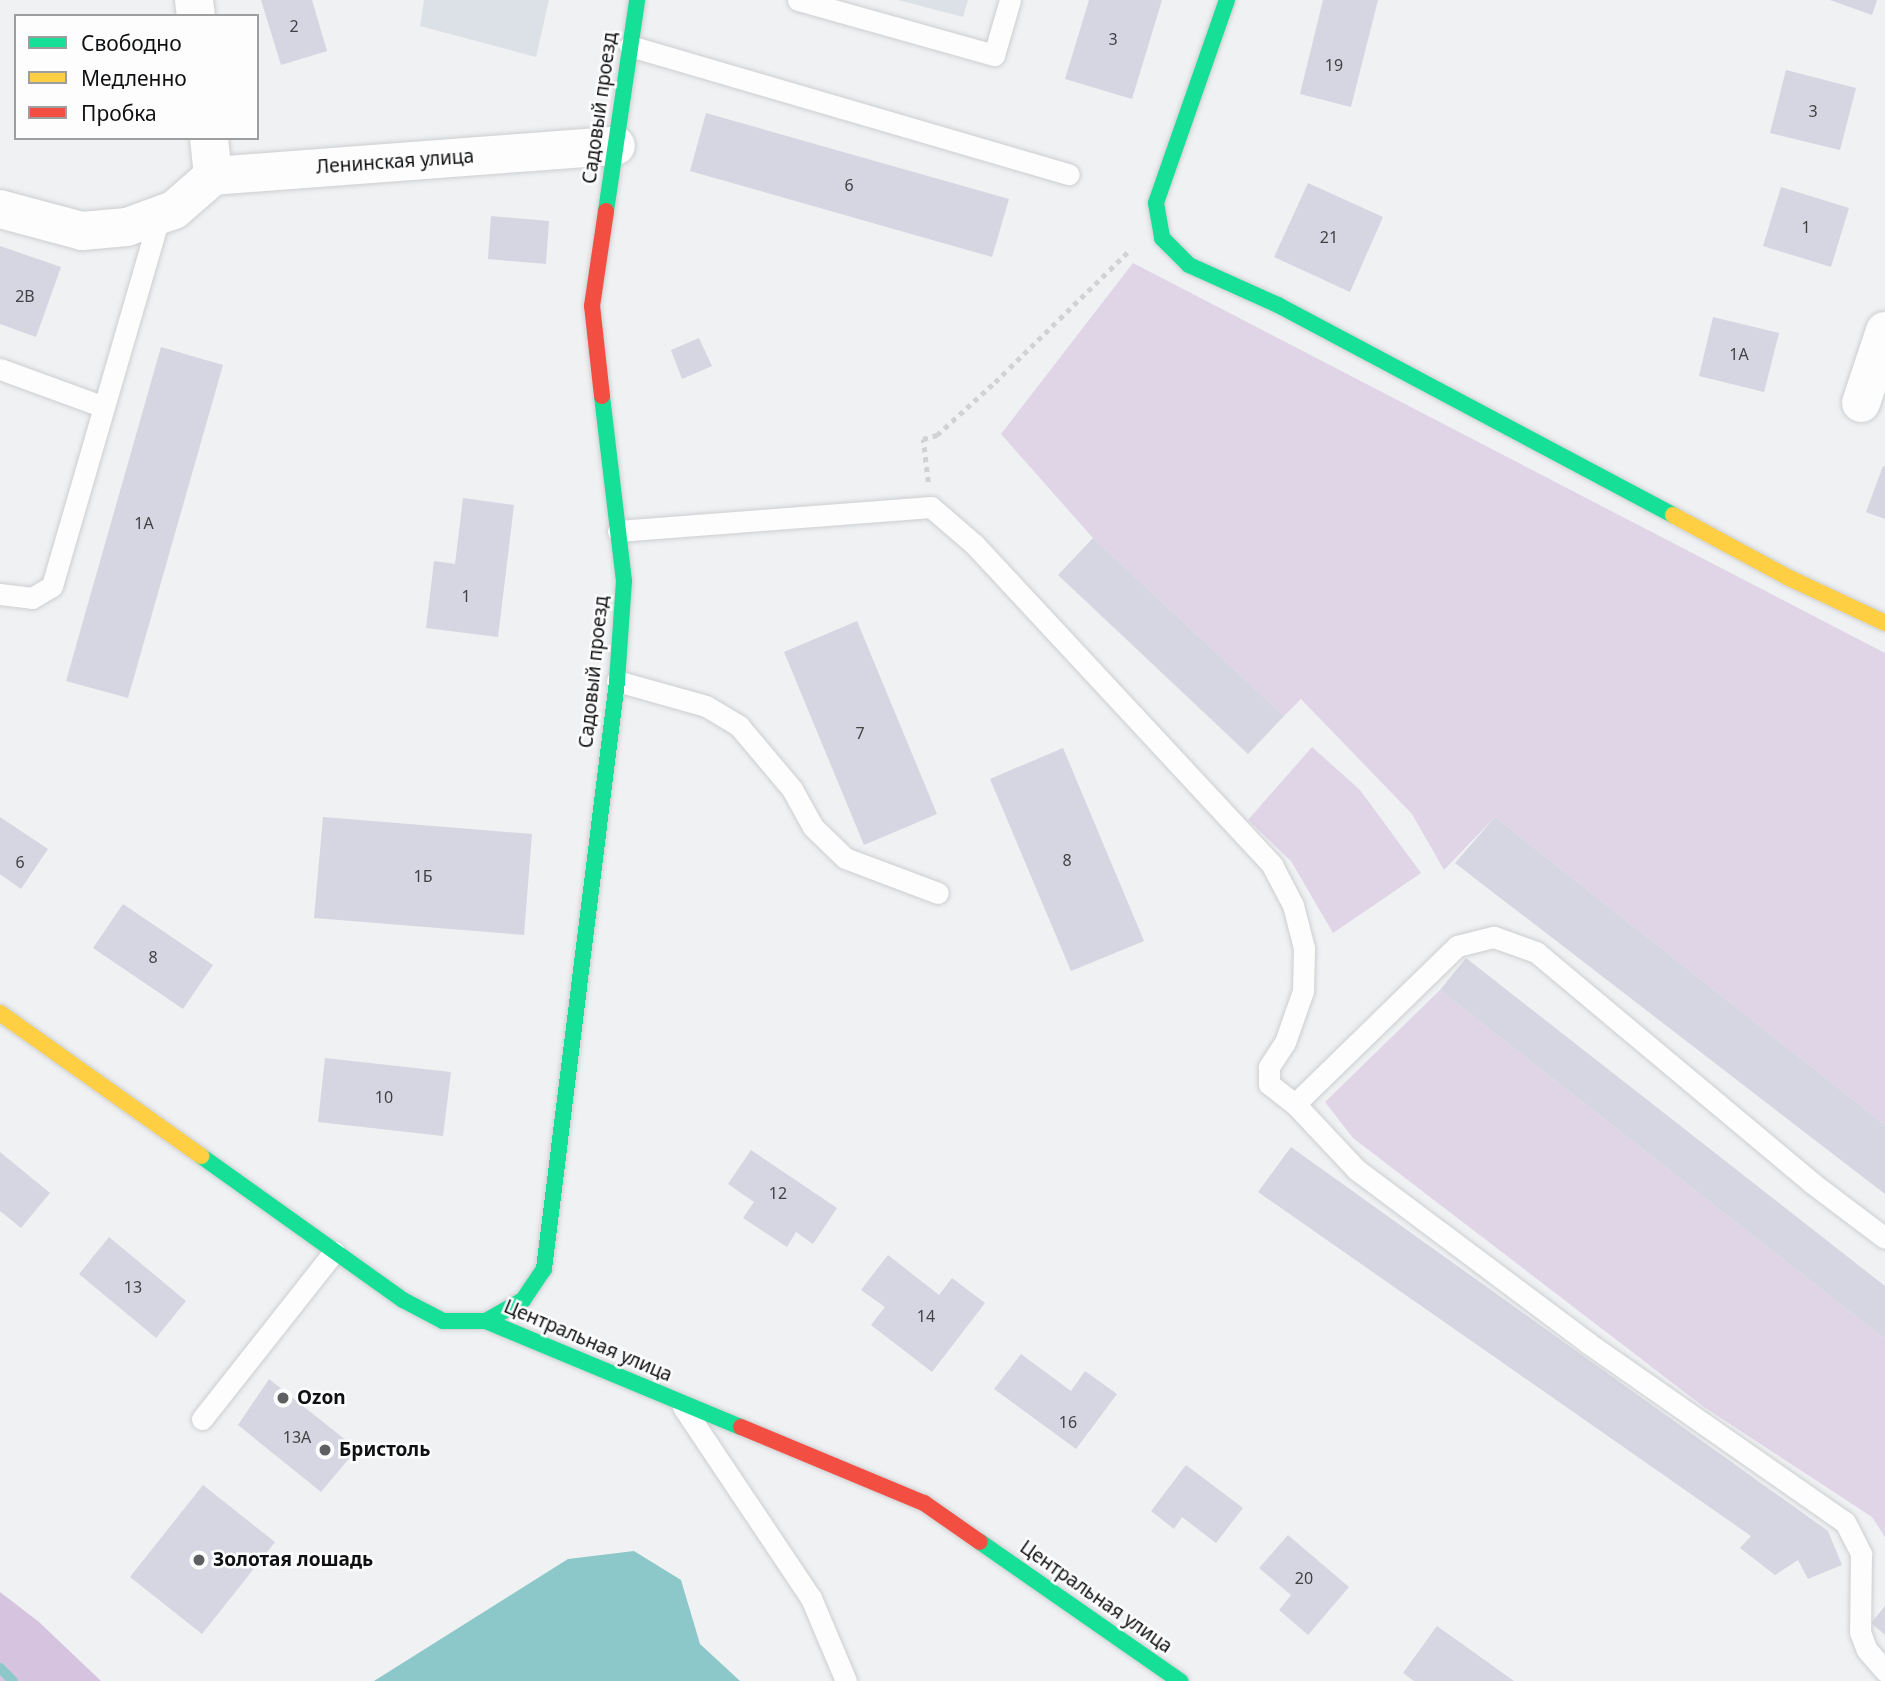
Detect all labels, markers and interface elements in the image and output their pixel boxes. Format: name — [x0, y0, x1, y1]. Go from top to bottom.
legend — [14, 14, 259, 140]
house number: 2 — [289, 16, 299, 36]
text: Свободно — [81, 29, 182, 57]
house number: 3 — [1108, 29, 1118, 49]
street label: Садовый проезд — [578, 31, 622, 185]
house number: 19 — [1325, 55, 1343, 75]
text: Медленно — [81, 64, 187, 92]
text: Пробка — [81, 99, 157, 127]
house number: 3 — [1808, 101, 1818, 121]
street label: Ленинская улица — [315, 145, 475, 179]
house number: 6 — [844, 175, 854, 195]
house number: 1 — [1801, 217, 1811, 237]
house number: 21 — [1320, 227, 1338, 247]
house number: 2В — [15, 286, 35, 306]
house number: 1А — [1729, 344, 1749, 364]
house number: 1А — [134, 513, 154, 533]
house number: 1 — [461, 586, 471, 606]
street label: Садовый проезд — [575, 595, 613, 749]
house number: 7 — [855, 723, 865, 743]
house number: 8 — [1062, 850, 1072, 870]
house number: 6 — [15, 852, 25, 872]
house number: 1Б — [414, 866, 432, 886]
house number: 8 — [148, 947, 158, 967]
house number: 10 — [375, 1087, 393, 1107]
house number: 12 — [769, 1183, 787, 1203]
house number: 13 — [124, 1277, 142, 1297]
street label: Центральная улица — [500, 1295, 676, 1387]
house number: 14 — [917, 1306, 935, 1326]
place label: Ozon — [297, 1387, 346, 1409]
marker: Ozon — [275, 1390, 291, 1406]
house number: 16 — [1059, 1412, 1077, 1432]
house number: 13А — [283, 1427, 311, 1447]
place label: Бристоль — [339, 1439, 430, 1461]
marker: Бристоль — [317, 1442, 333, 1458]
street label: Центральная улица — [1015, 1536, 1177, 1658]
place label: Золотая лошадь — [213, 1549, 373, 1571]
marker: Золотая лошадь — [191, 1552, 207, 1568]
house number: 20 — [1295, 1568, 1313, 1588]

